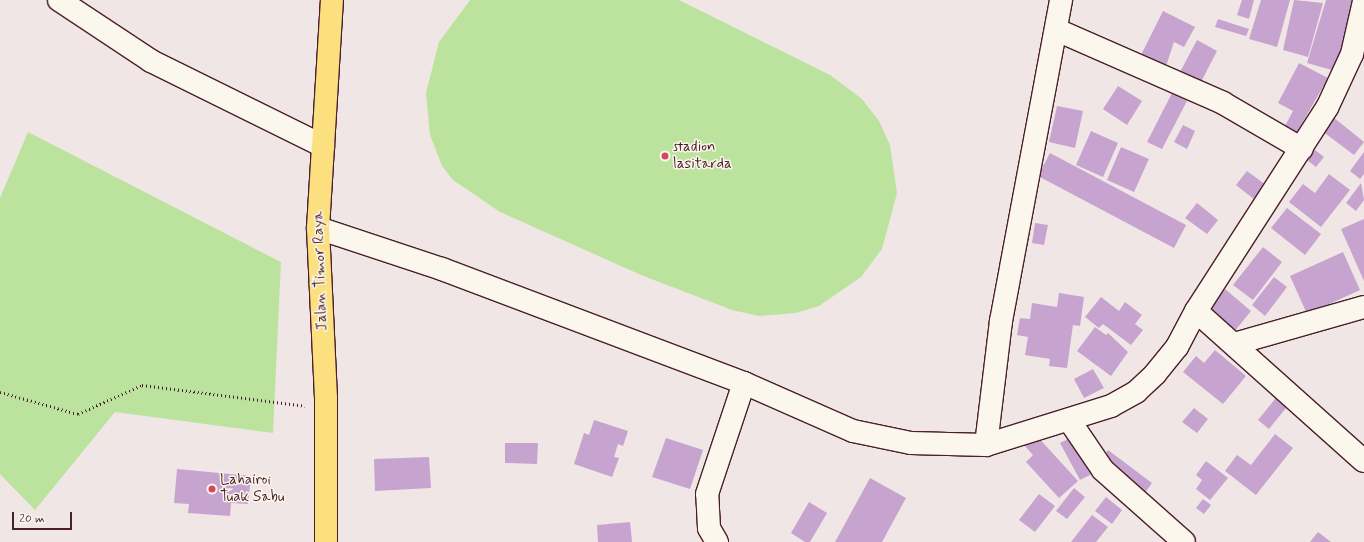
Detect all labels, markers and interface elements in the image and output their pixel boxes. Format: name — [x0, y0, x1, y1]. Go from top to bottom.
place label: stadion lasitarda — [673, 138, 732, 173]
marker: stadion lasitarda — [660, 151, 670, 161]
street label: Jalan Timor Raya — [310, 213, 332, 329]
place label: Lahairoi Tuak Sabu — [220, 471, 283, 506]
marker: Lahairoi Tuak Sabu — [207, 484, 217, 494]
scale bar — [14, 504, 74, 530]
text: 20 m — [19, 511, 45, 527]

